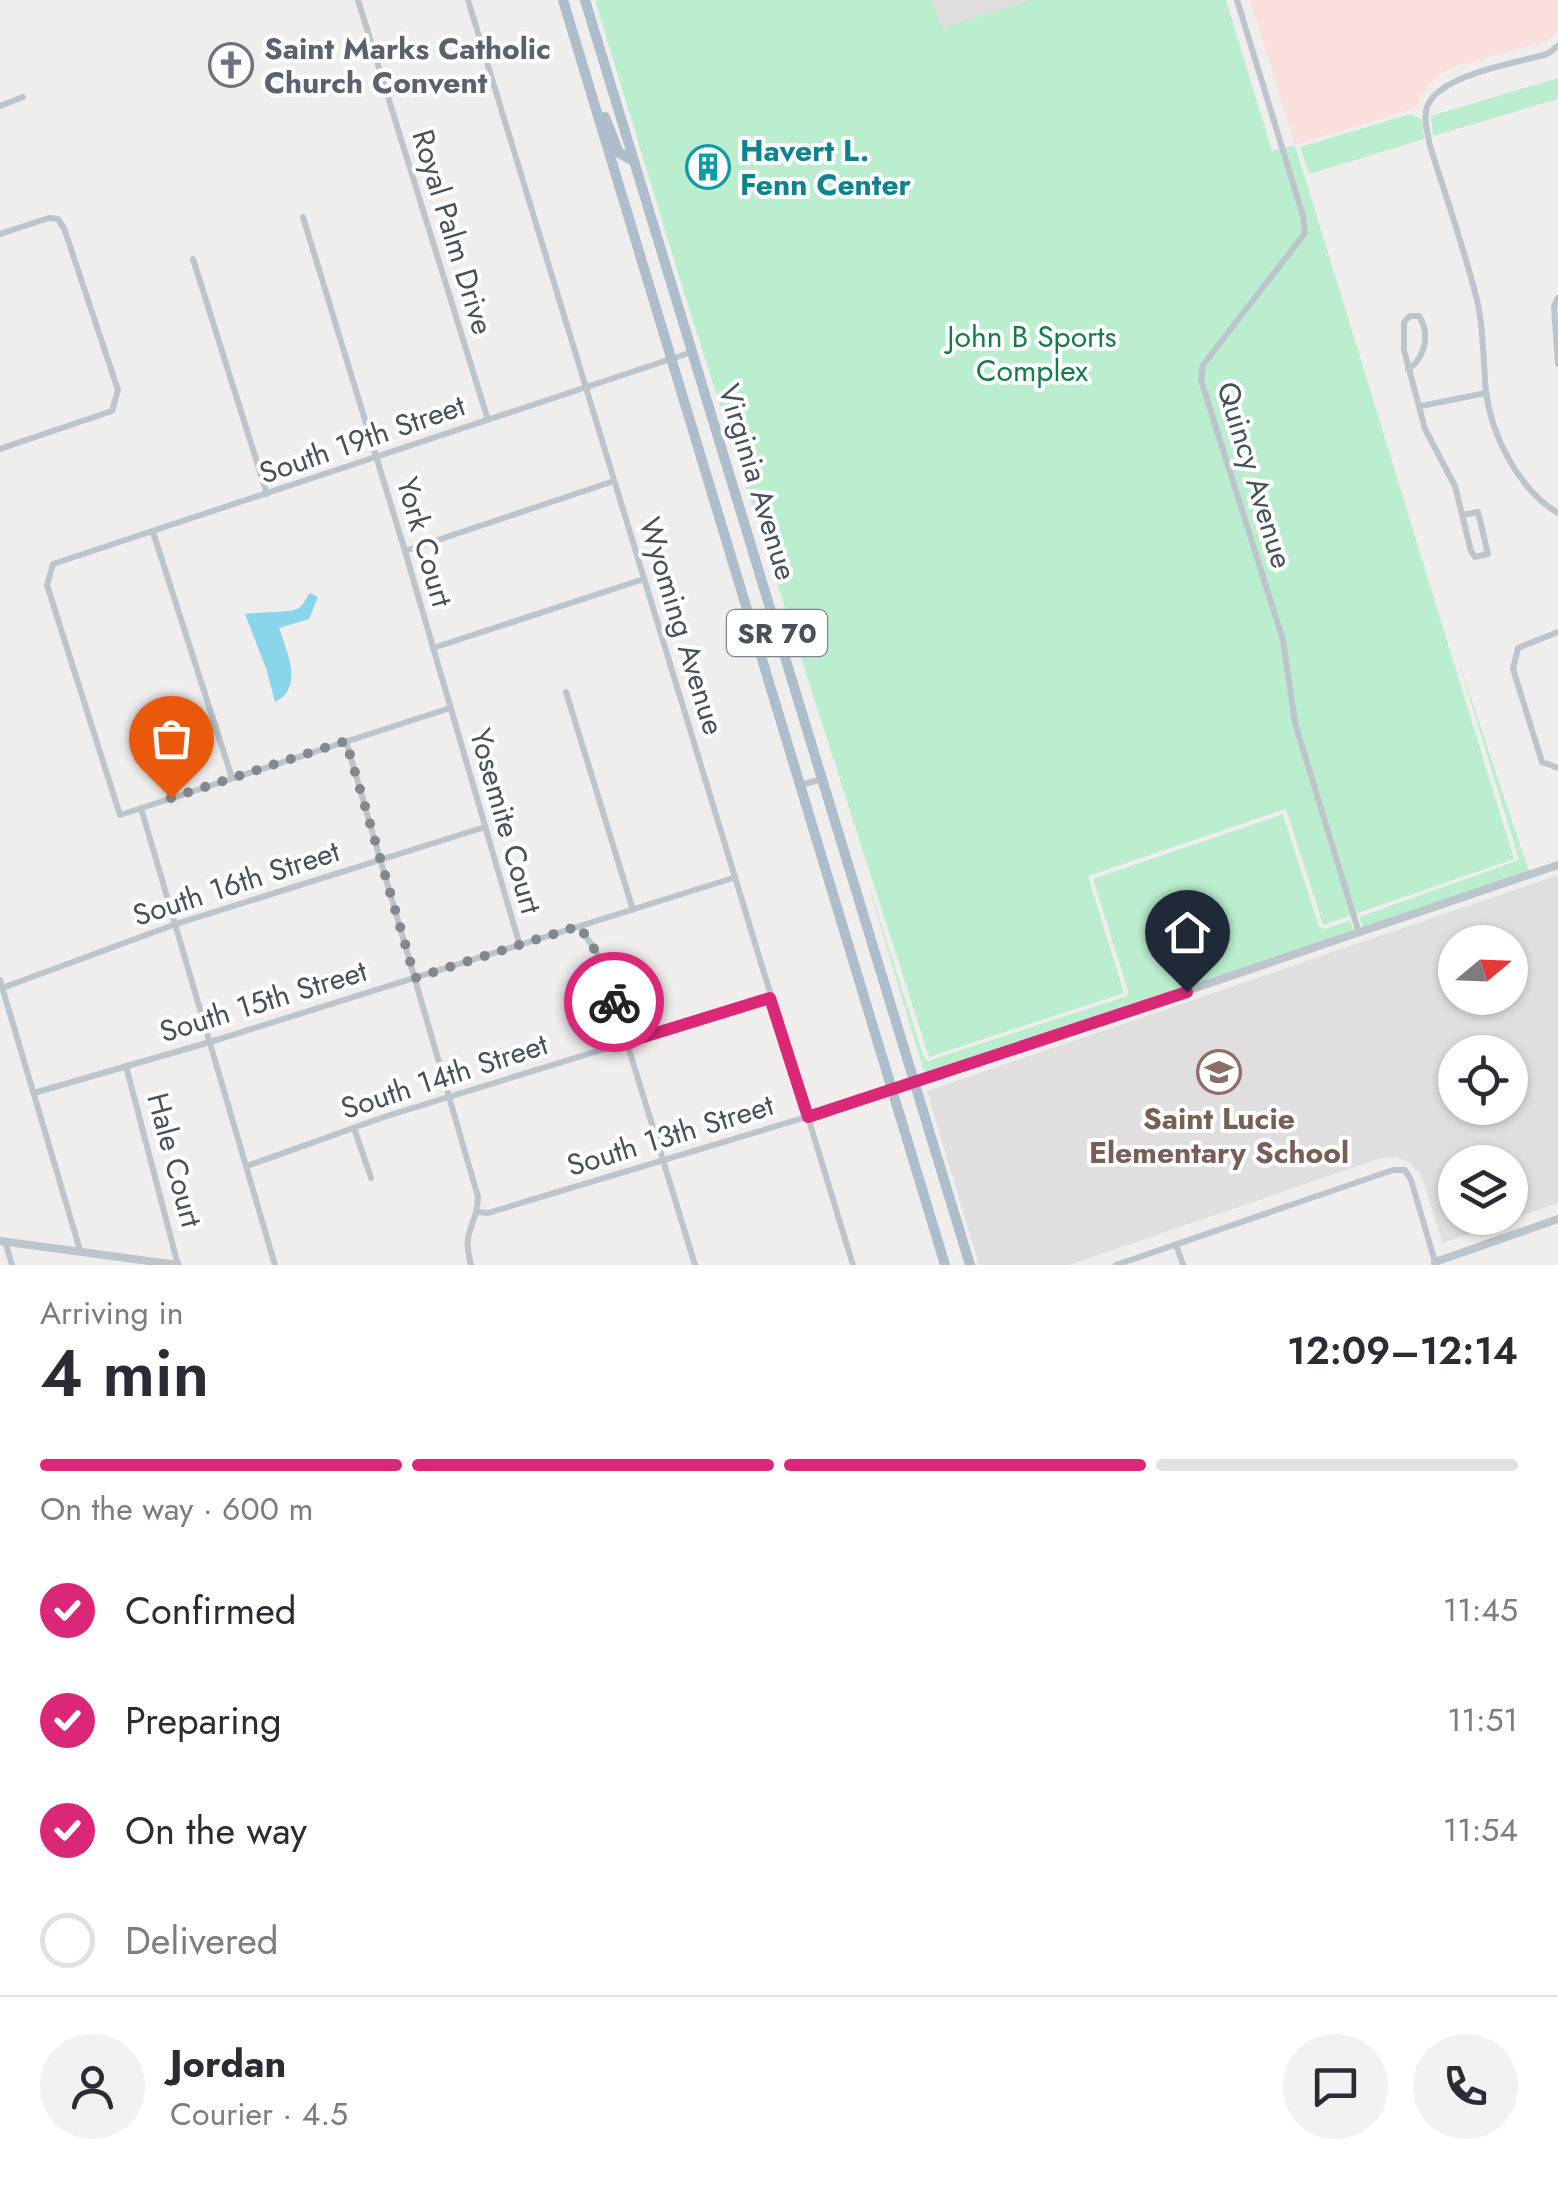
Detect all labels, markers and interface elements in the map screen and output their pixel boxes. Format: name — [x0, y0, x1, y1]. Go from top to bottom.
place label: Saint Marks Catholic Church Convent — [264, 27, 551, 104]
church icon: Saint Marks Catholic Church Convent — [208, 42, 254, 88]
street label: Royal Palm Drive — [401, 124, 505, 340]
place label: Havert L. Fenn Center — [740, 129, 912, 206]
building icon: Havert L. Fenn Center — [685, 144, 731, 190]
park label: John B Sports Complex — [943, 315, 1117, 392]
street label: Quincy Avenue — [1206, 376, 1304, 574]
street label: Virginia Avenue — [708, 379, 808, 585]
street label: South 19th Street — [253, 383, 471, 494]
street label: York Court — [386, 472, 464, 613]
street label: Wyoming Avenue — [628, 512, 736, 740]
road number: SR 70 — [727, 610, 827, 656]
pin — [129, 696, 214, 799]
icon: bag — [144, 711, 199, 766]
street label: Yosemite Court — [459, 723, 553, 919]
street label: South 16th Street — [127, 829, 346, 937]
pin — [1145, 890, 1230, 993]
icon: home — [1160, 905, 1215, 960]
north arrow — [1438, 925, 1528, 1015]
map controls — [1438, 925, 1528, 1235]
street label: South 15th Street — [154, 949, 373, 1053]
courier — [564, 952, 664, 1052]
icon: bike — [587, 975, 642, 1030]
street label: South 14th Street — [335, 1022, 554, 1130]
button: locate — [1438, 1035, 1528, 1125]
school or university icon: Saint Lucie Elementary School — [1196, 1049, 1242, 1095]
street label: South 13th Street — [561, 1083, 779, 1187]
street label: Hale Court — [136, 1088, 214, 1233]
place label: Saint Lucie Elementary School — [1089, 1097, 1349, 1174]
button: layers — [1438, 1145, 1528, 1235]
text: Arriving in — [40, 1290, 184, 1336]
text: 12:09–12:14 — [1287, 1323, 1518, 1378]
text: 4 min — [40, 1326, 209, 1420]
text: On the way · 600 m — [40, 1486, 314, 1532]
icon: check — [40, 1583, 95, 1638]
text: Confirmed — [125, 1583, 296, 1638]
text: 11:45 — [1443, 1587, 1518, 1633]
icon: check — [40, 1693, 95, 1748]
text: Preparing — [125, 1693, 282, 1748]
text: 11:51 — [1447, 1697, 1518, 1743]
icon: check — [40, 1803, 95, 1858]
text: On the way — [125, 1803, 307, 1858]
text: 11:54 — [1443, 1807, 1518, 1853]
text: Delivered — [125, 1913, 278, 1968]
button: person — [40, 2034, 145, 2139]
button: chat — [1283, 2034, 1388, 2139]
button: phone — [1413, 2034, 1518, 2139]
text: Jordan — [170, 2036, 286, 2091]
text: Courier · 4.5 — [170, 2091, 348, 2137]

